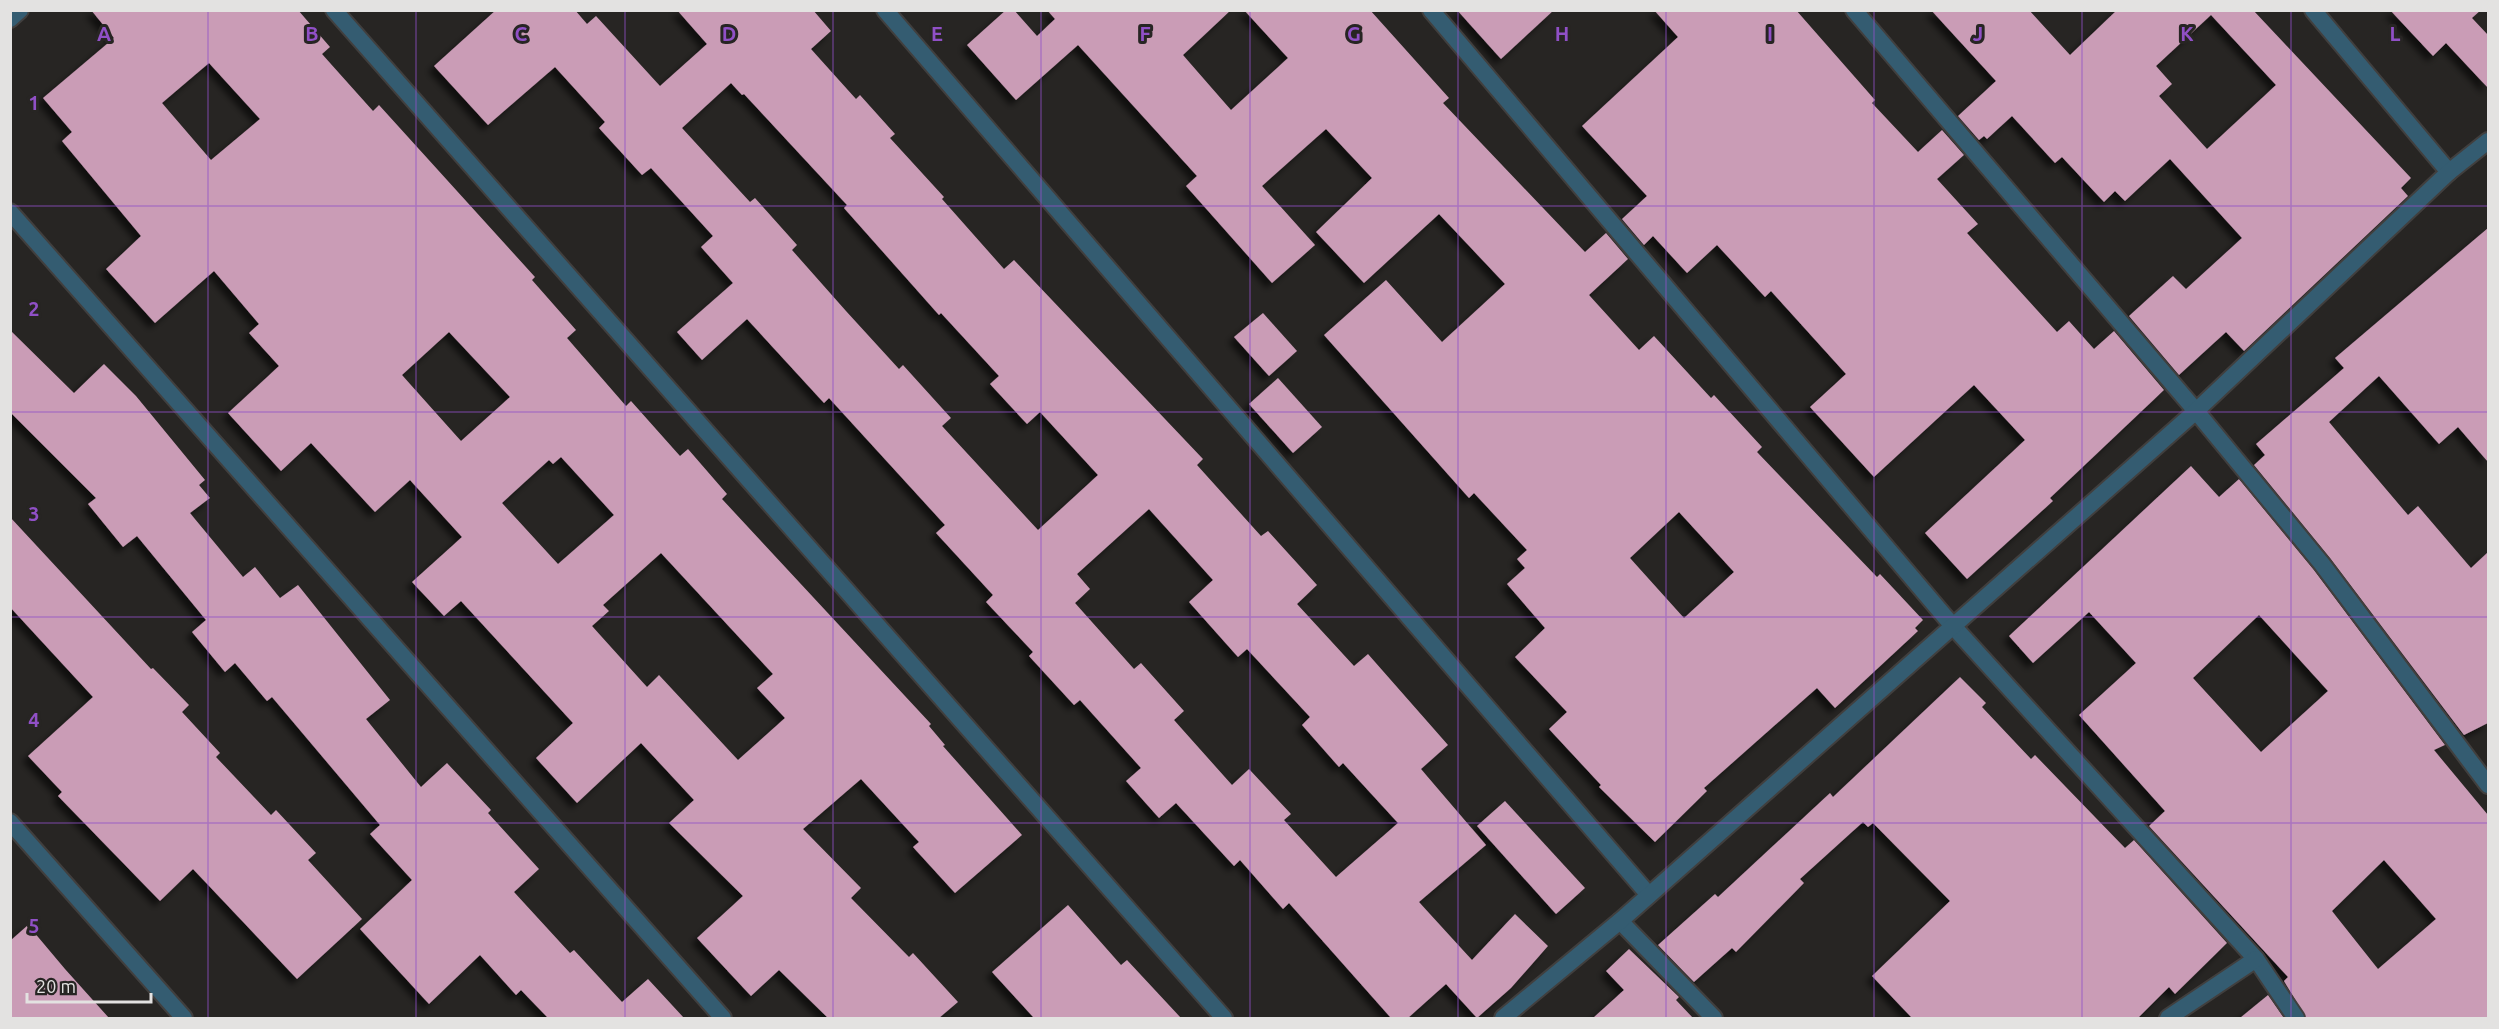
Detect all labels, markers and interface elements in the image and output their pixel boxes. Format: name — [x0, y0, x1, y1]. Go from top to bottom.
text: A — [97, 22, 111, 45]
text: B — [305, 22, 319, 45]
text: C — [515, 22, 528, 45]
text: D — [722, 22, 736, 45]
text: E — [931, 22, 943, 45]
text: F — [1139, 22, 1151, 45]
text: G — [1347, 22, 1361, 45]
text: H — [1555, 22, 1569, 45]
text: I — [1767, 22, 1773, 45]
text: J — [1973, 22, 1983, 45]
text: K — [2180, 22, 2194, 45]
text: L — [2390, 22, 2401, 45]
text: 1 — [28, 91, 40, 114]
text: 2 — [28, 297, 40, 320]
text: 3 — [28, 502, 40, 525]
text: 4 — [28, 708, 40, 731]
text: 5 — [28, 914, 40, 937]
scale bar — [27, 966, 152, 1004]
text: 20 m — [36, 976, 76, 996]

